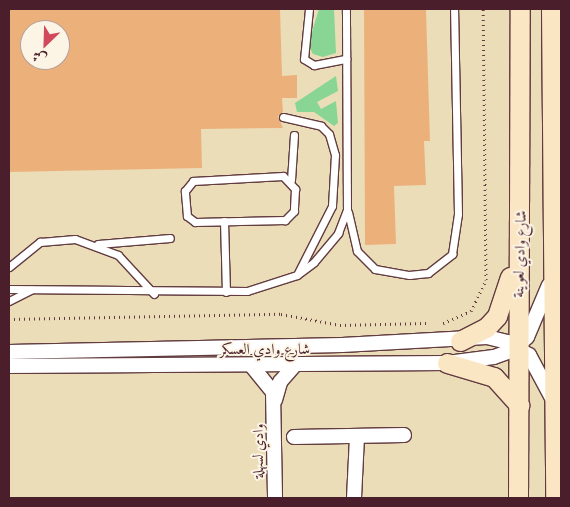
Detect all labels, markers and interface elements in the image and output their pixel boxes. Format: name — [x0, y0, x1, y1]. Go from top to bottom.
north arrow — [20, 20, 70, 70]
text: ش — [29, 46, 50, 70]
street label: شارع وادي لعوينة — [508, 210, 530, 298]
street label: شارع وادي العسكر — [220, 340, 310, 358]
street label: وادي لسهلة — [249, 424, 267, 478]

